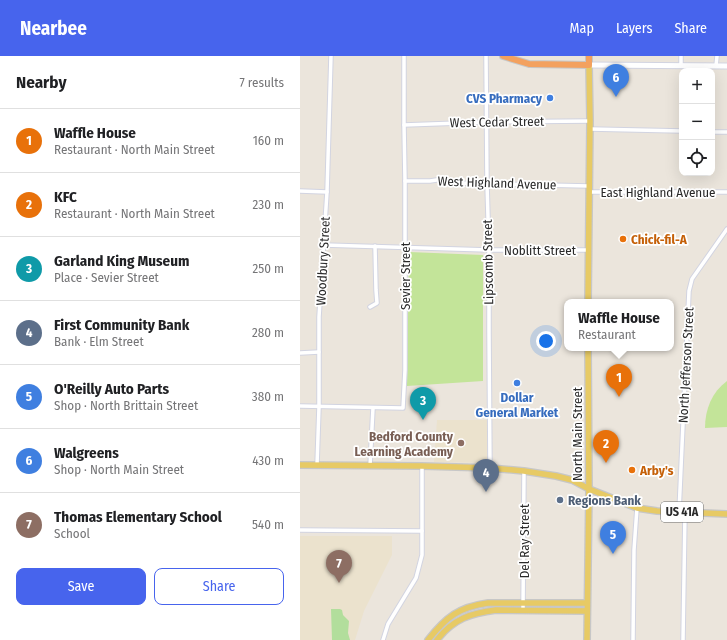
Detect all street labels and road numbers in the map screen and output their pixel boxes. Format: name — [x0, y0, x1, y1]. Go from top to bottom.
street label: West Cedar Street — [450, 114, 545, 130]
street label: West Highland Avenue — [437, 173, 557, 193]
street label: East Highland Avenue — [601, 185, 715, 200]
street label: Woodbury Street — [313, 215, 333, 306]
street label: Lipscomb Street — [480, 218, 496, 305]
street label: Sevier Street — [398, 241, 413, 310]
street label: Noblitt Street — [504, 243, 577, 258]
street label: North Jefferson Street — [675, 306, 697, 423]
street label: North Main Street — [570, 386, 585, 481]
road number: US 41A — [661, 502, 703, 522]
street label: Del Ray Street — [517, 503, 532, 578]

